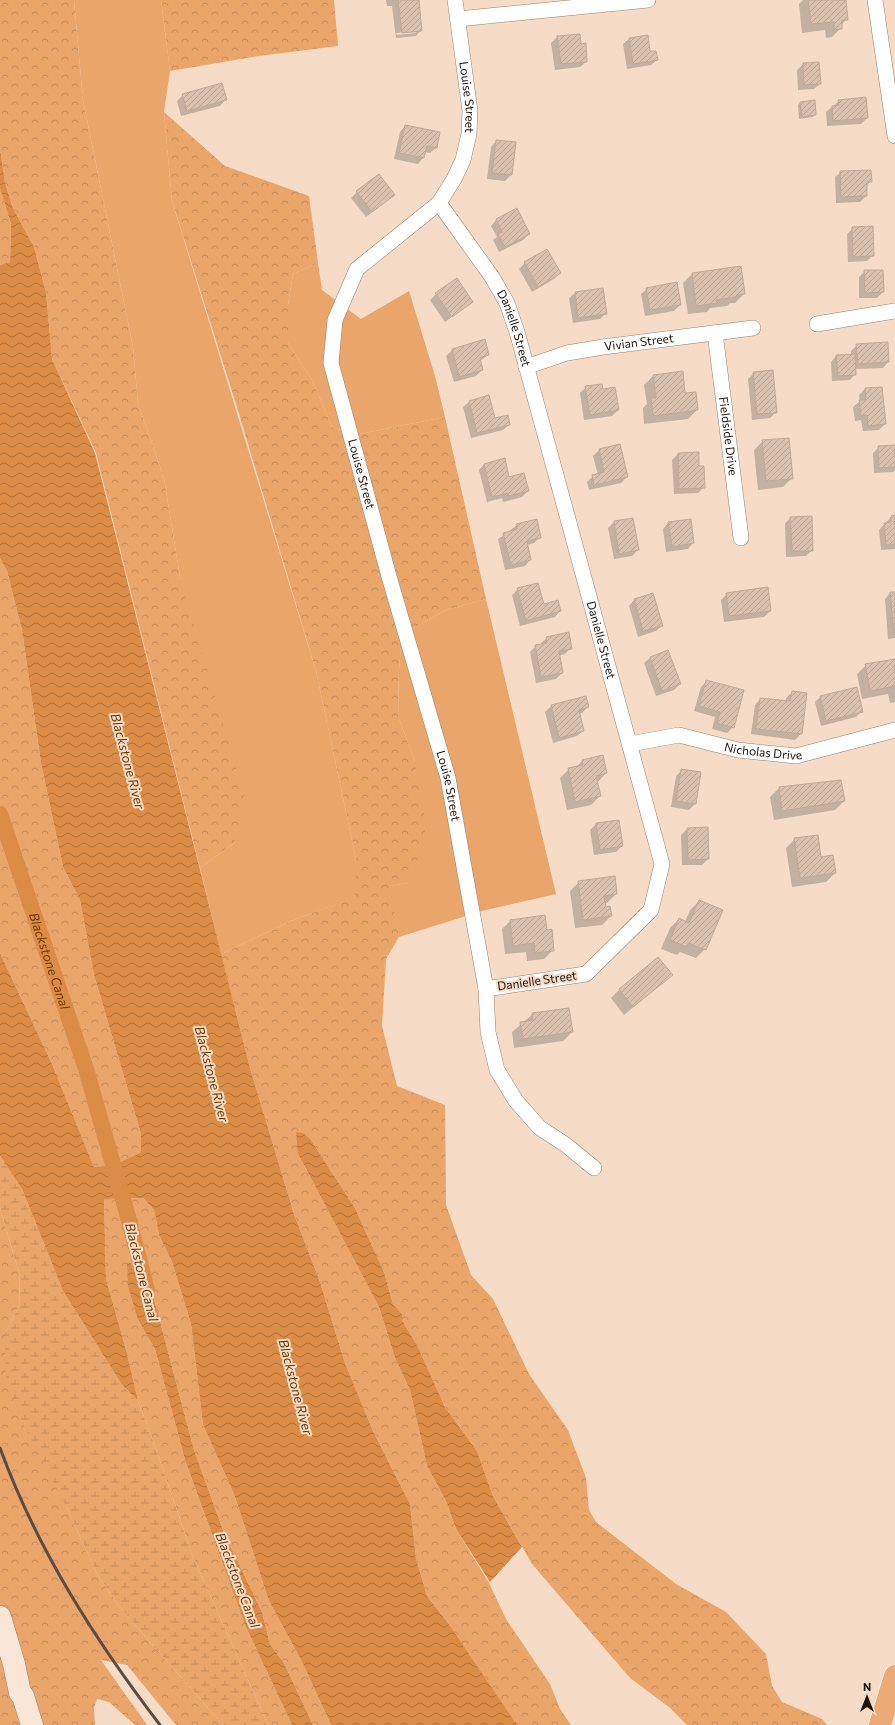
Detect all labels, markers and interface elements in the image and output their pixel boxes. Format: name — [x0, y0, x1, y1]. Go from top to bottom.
street label: Louise Street — [457, 60, 478, 133]
street label: Danielle Street — [495, 287, 534, 368]
street label: Vivian Street — [603, 330, 674, 353]
street label: Fieldside Drive — [717, 396, 741, 476]
street label: Louise Street — [346, 437, 378, 510]
street label: Danielle Street — [585, 599, 619, 680]
water label: Blackstone River — [108, 711, 149, 811]
street label: Nicholas Drive — [723, 739, 803, 762]
street label: Louise Street — [434, 749, 464, 822]
water label: Blackstone Canal — [26, 910, 73, 1012]
street label: Danielle Street — [496, 967, 578, 993]
water label: Blackstone River — [192, 1024, 233, 1124]
water label: Blackstone Canal — [122, 1221, 162, 1324]
water label: Blackstone River — [276, 1337, 317, 1437]
water label: Blackstone Canal — [212, 1530, 264, 1631]
north arrow — [847, 1677, 887, 1717]
text: N — [863, 1680, 871, 1693]

